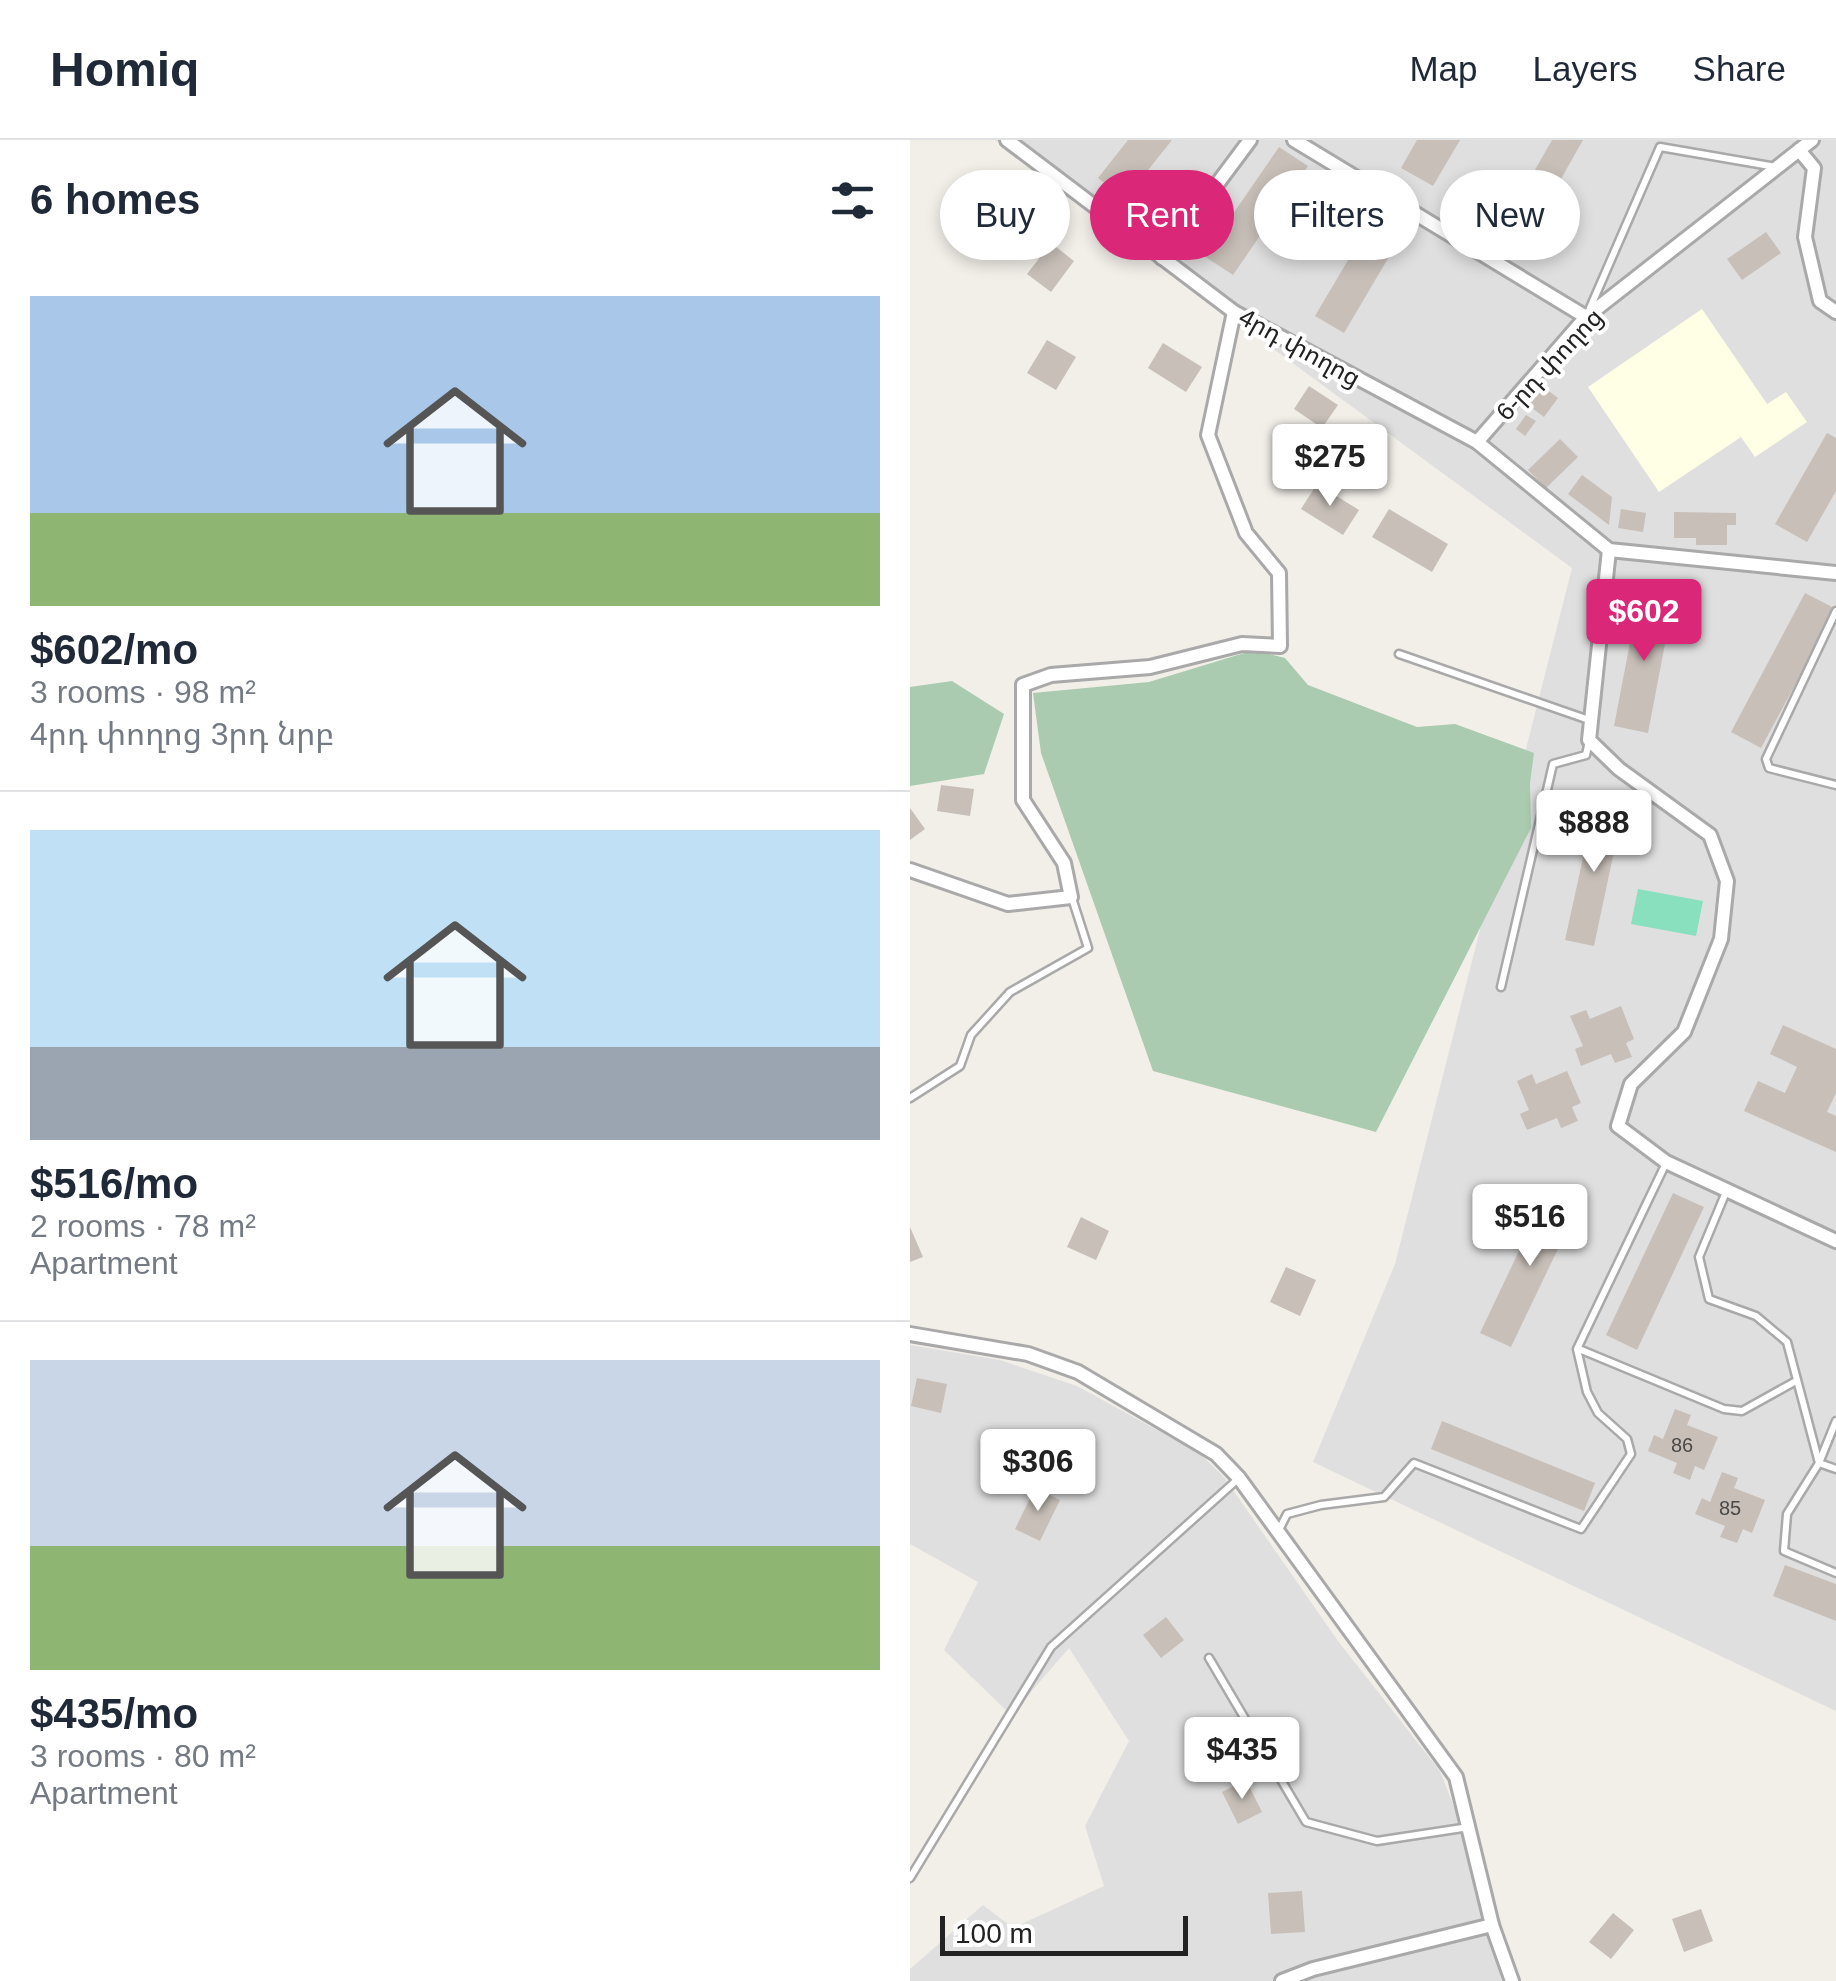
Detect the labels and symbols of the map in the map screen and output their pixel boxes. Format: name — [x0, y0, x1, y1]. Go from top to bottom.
street label: 4րդ փողոց — [1234, 302, 1366, 393]
street label: 6-րդ փողոց — [1490, 302, 1609, 426]
pin: $275 — [1271, 424, 1389, 509]
pin: $602 — [1585, 579, 1703, 664]
pin: $888 — [1535, 790, 1653, 875]
pin: $516 — [1471, 1184, 1589, 1269]
pin: $306 — [979, 1429, 1097, 1514]
house number: 86 — [1671, 1434, 1693, 1456]
house number: 85 — [1719, 1497, 1741, 1519]
pin: $435 — [1183, 1717, 1301, 1802]
scale bar — [940, 1911, 1188, 1956]

